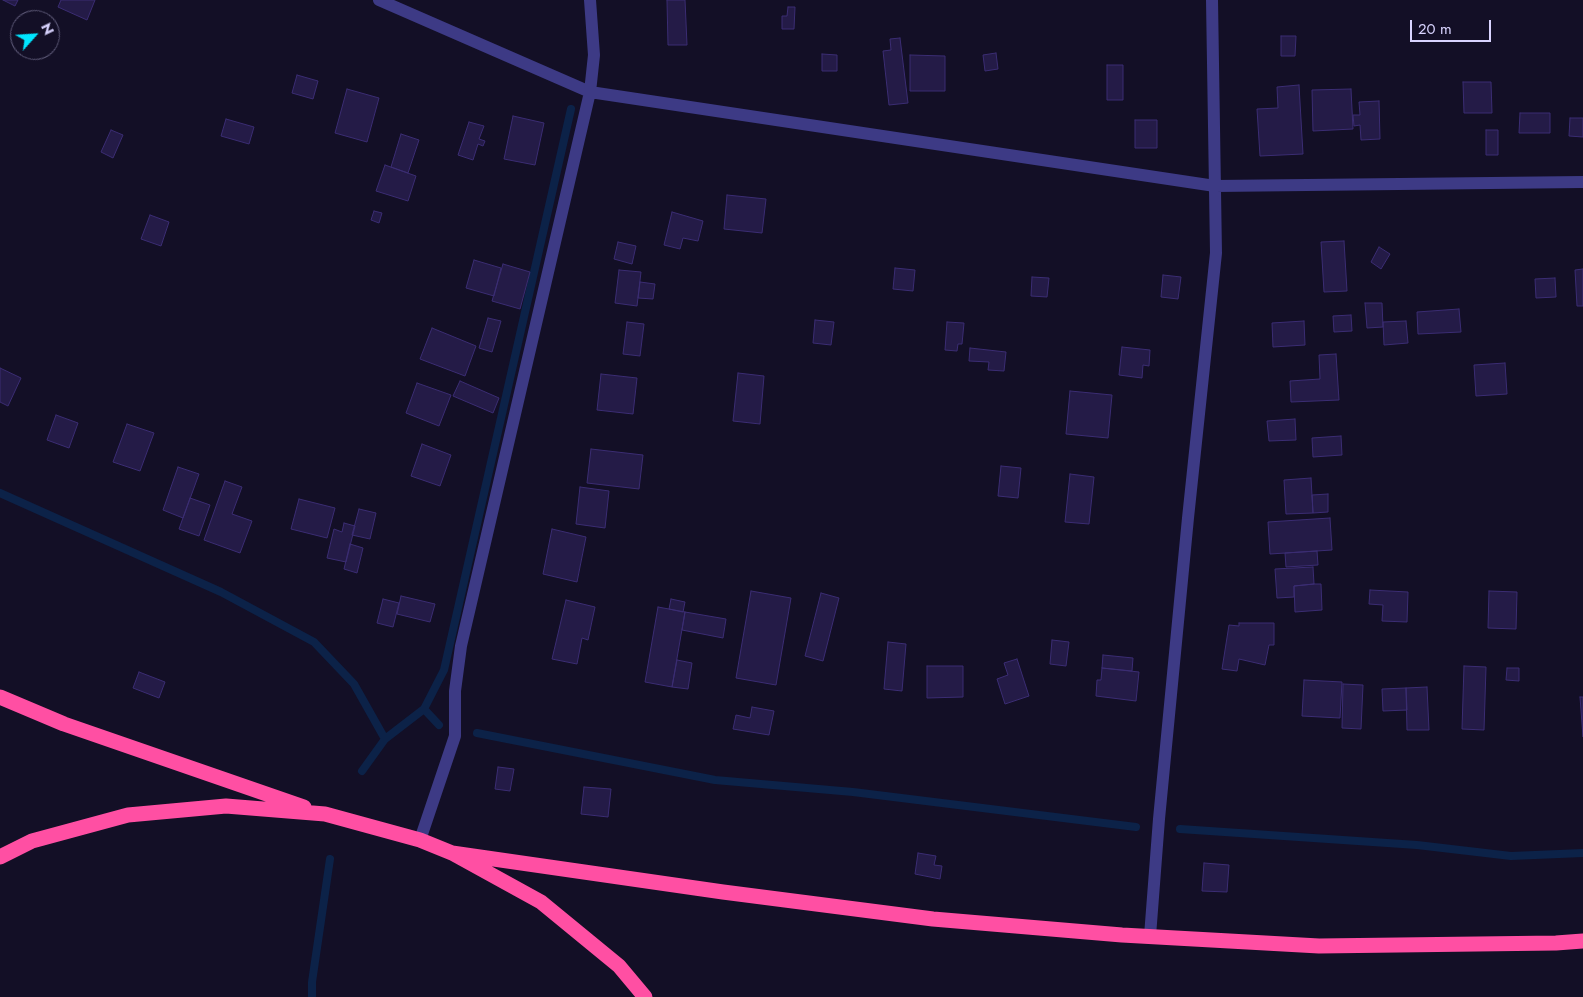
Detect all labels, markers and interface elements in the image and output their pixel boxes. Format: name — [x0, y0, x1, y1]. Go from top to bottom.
north arrow — [10, 10, 60, 60]
scale bar — [1413, 10, 1494, 42]
text: 20 m — [1418, 18, 1452, 40]
text: N — [36, 19, 59, 38]

